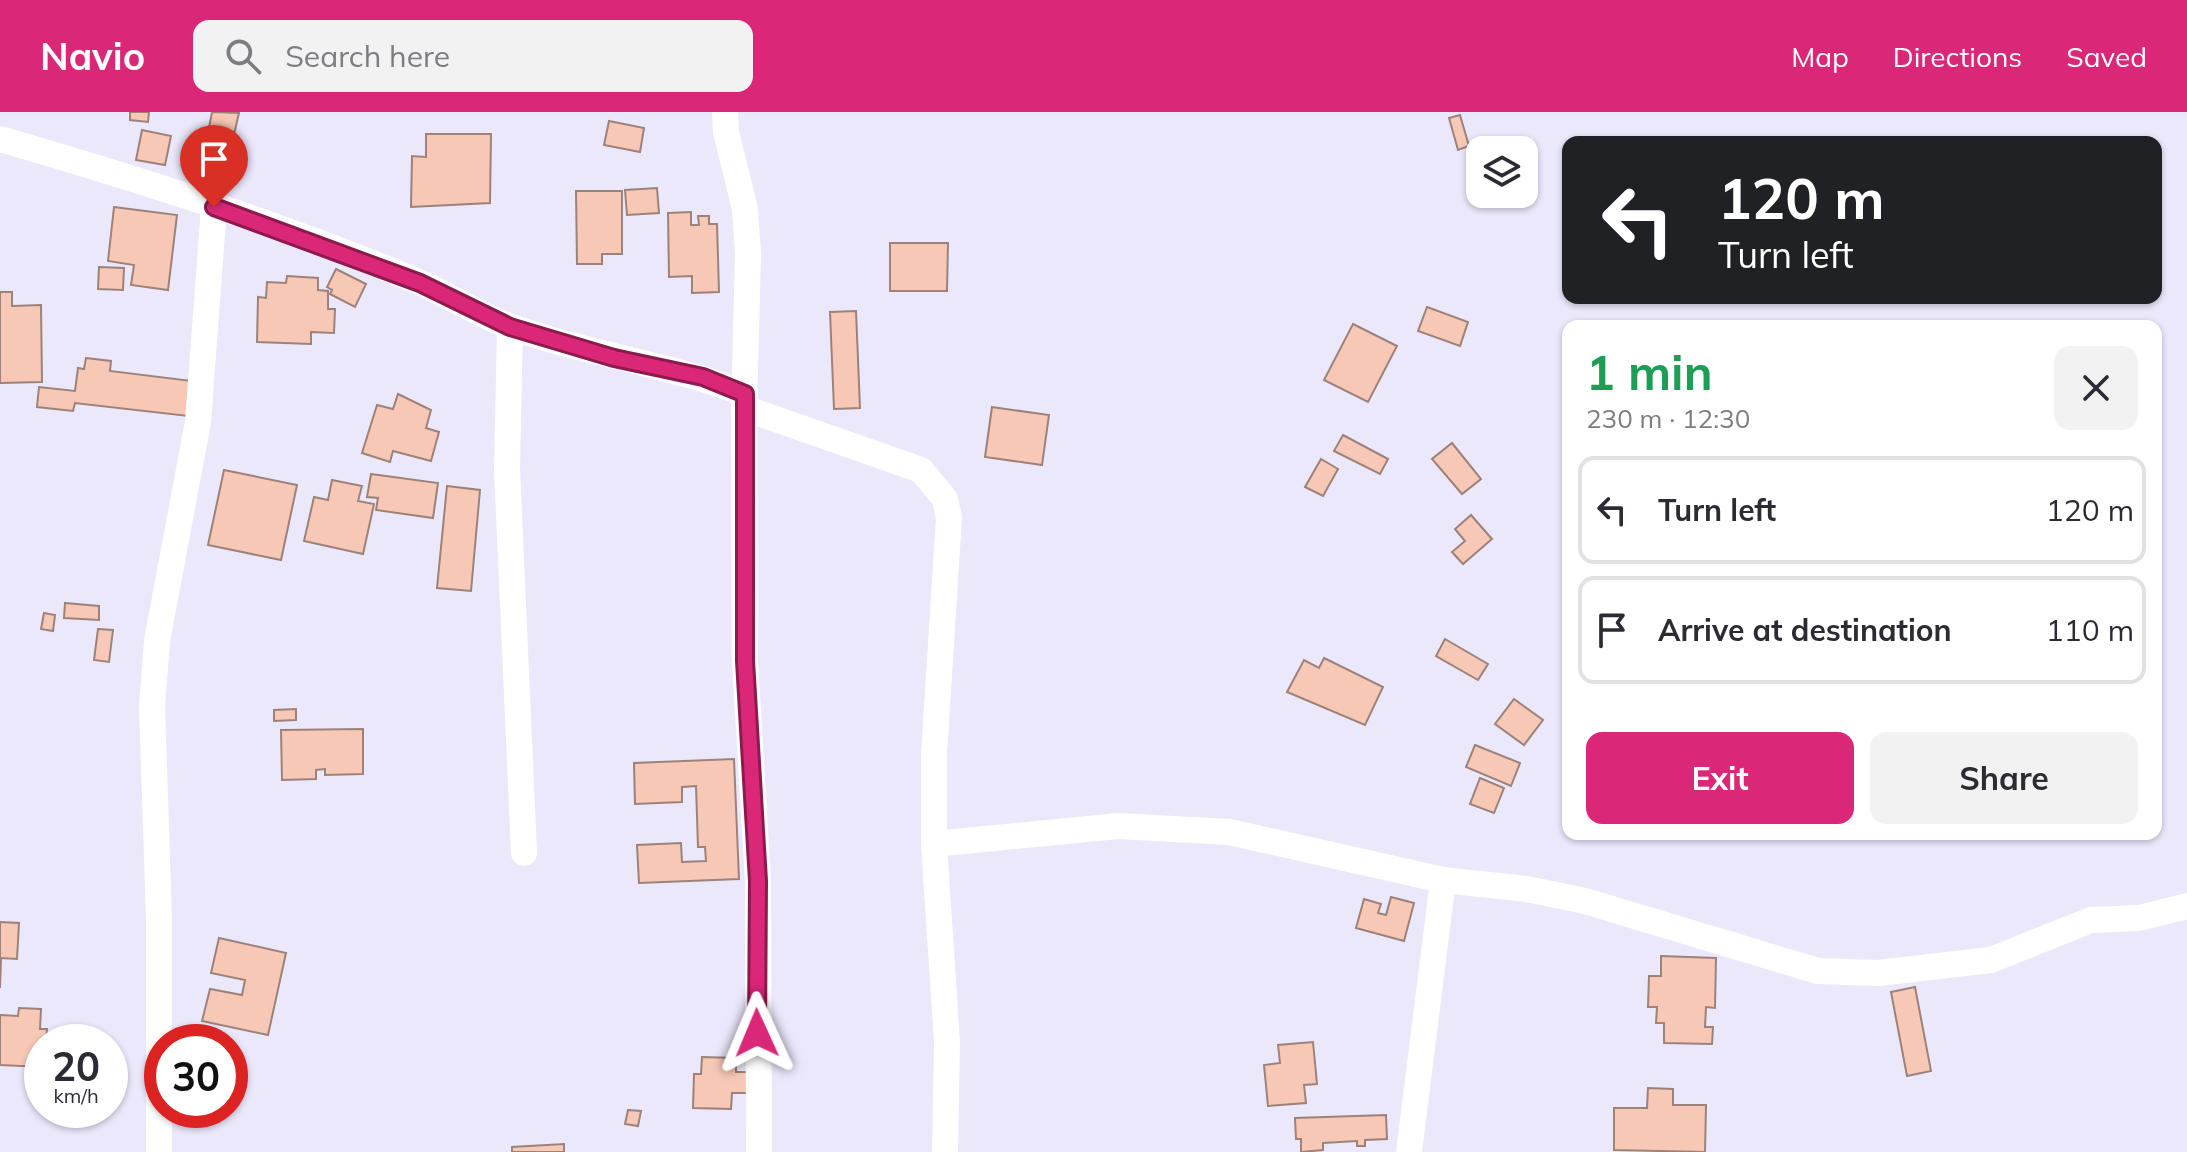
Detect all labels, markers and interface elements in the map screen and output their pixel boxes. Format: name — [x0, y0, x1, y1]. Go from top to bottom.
search box — [193, 20, 753, 92]
text: Navio — [40, 32, 145, 80]
icon: search — [221, 34, 265, 78]
text: Search here — [285, 37, 450, 75]
text: Map — [1791, 39, 1849, 74]
text: Directions — [1893, 39, 2022, 74]
text: Saved — [2066, 39, 2147, 74]
pin — [180, 125, 248, 207]
map controls — [1466, 136, 1538, 208]
button: layers — [1466, 136, 1538, 208]
icon: arrive — [192, 137, 236, 181]
text: 120 m — [1718, 163, 1885, 233]
icon: left — [1586, 168, 1690, 272]
text: Turn left — [1718, 232, 1854, 277]
text: 1 min — [1586, 342, 1713, 402]
button: close — [2054, 346, 2138, 430]
text: 230 m · 12:30 — [1586, 402, 1750, 435]
icon: left — [1590, 488, 1634, 532]
text: Turn left — [1658, 491, 1776, 529]
text: 120 m — [2046, 491, 2134, 529]
icon: arrive — [1590, 608, 1634, 652]
text: Arrive at destination — [1658, 611, 1952, 649]
text: 110 m — [2046, 611, 2134, 649]
button: Exit — [1586, 732, 1854, 824]
button: Share — [1870, 732, 2138, 824]
position arrow — [715, 991, 799, 1075]
speed limit sign: 30 — [144, 1024, 248, 1128]
text: 20 — [52, 1041, 100, 1091]
text: km/h — [53, 1083, 99, 1108]

